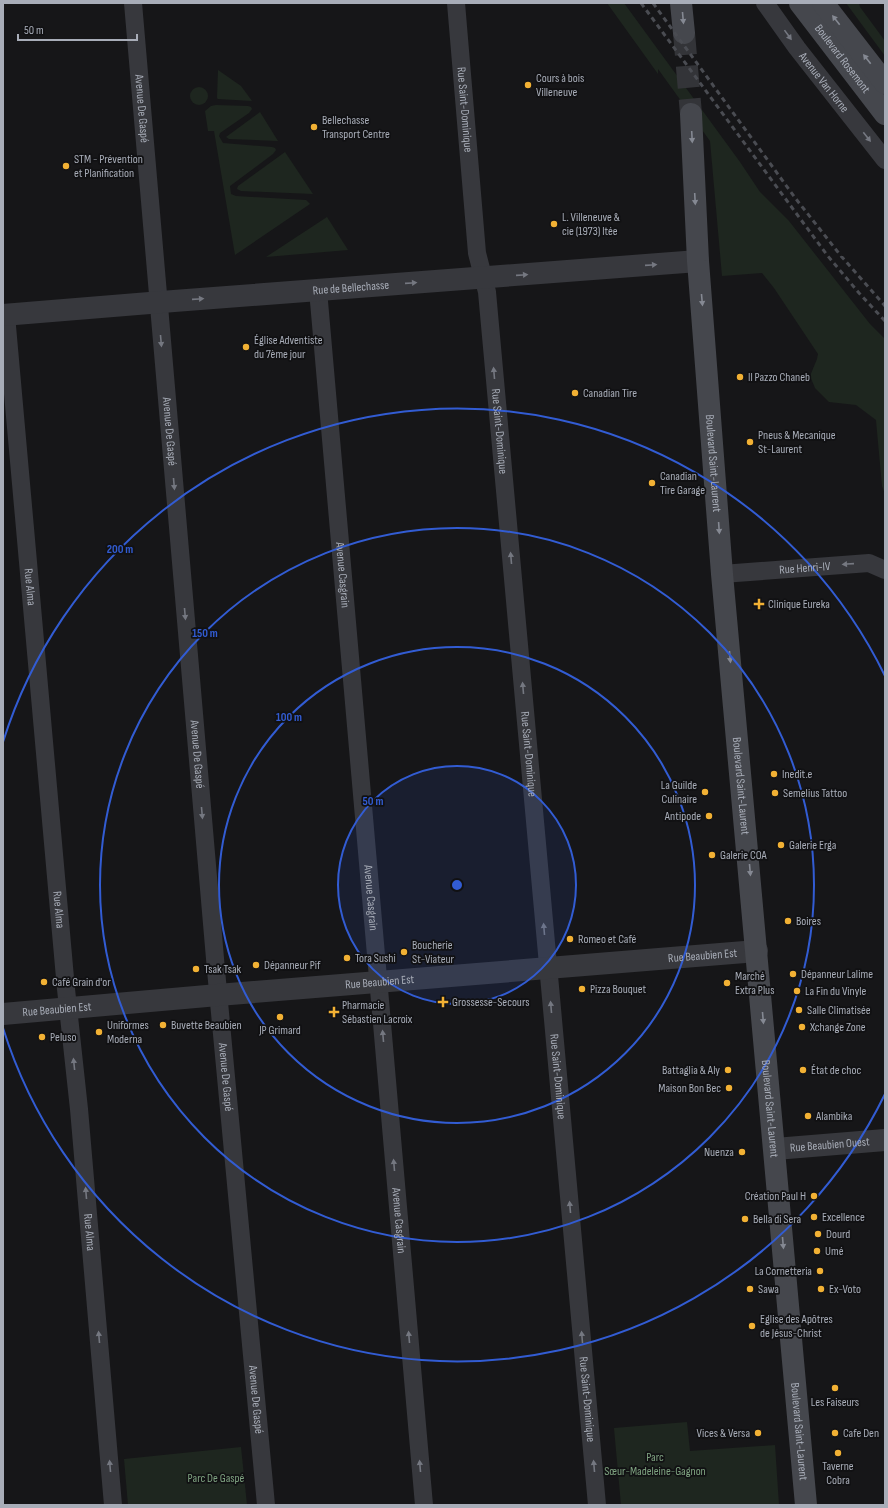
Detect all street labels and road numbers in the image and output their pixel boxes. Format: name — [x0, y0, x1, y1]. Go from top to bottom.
street label: Boulevard Rosemont — [811, 21, 874, 96]
street label: Avenue Van Horne — [795, 48, 852, 116]
street label: Rue Saint-Dominique — [454, 66, 476, 153]
street label: Avenue De Gaspé — [132, 73, 152, 144]
street label: Rue de Bellechasse — [312, 277, 390, 298]
street label: Rue Saint-Dominique — [488, 388, 511, 475]
street label: Avenue De Gaspé — [159, 396, 180, 466]
street label: Boulevard Saint-Laurent — [702, 414, 725, 513]
street label: Avenue Casgrain — [332, 540, 353, 608]
street label: Rue Henri-IV — [779, 558, 832, 577]
street label: Rue Alma — [21, 568, 39, 606]
street label: Rue Saint-Dominique — [518, 711, 540, 797]
street label: Avenue De Gaspé — [187, 718, 208, 789]
street label: Boulevard Saint-Laurent — [729, 737, 753, 836]
street label: Avenue Casgrain — [361, 863, 381, 931]
street label: Rue Alma — [50, 890, 68, 929]
street label: Rue Beaubien Est — [667, 945, 738, 966]
street label: Rue Beaubien Est — [345, 971, 415, 992]
street label: Rue Beaubien Est — [22, 999, 92, 1020]
street label: Rue Saint-Dominique — [547, 1033, 570, 1120]
street label: Avenue De Gaspé — [215, 1041, 237, 1112]
street label: Boulevard Saint-Laurent — [758, 1059, 782, 1159]
street label: Rue Beaubien Ouest — [789, 1134, 871, 1155]
street label: Avenue Casgrain — [389, 1186, 410, 1254]
street label: Rue Alma — [81, 1213, 99, 1252]
street label: Rue Saint-Dominique — [576, 1356, 599, 1443]
street label: Avenue De Gaspé — [245, 1364, 267, 1435]
street label: Boulevard Saint-Laurent — [787, 1382, 811, 1481]

